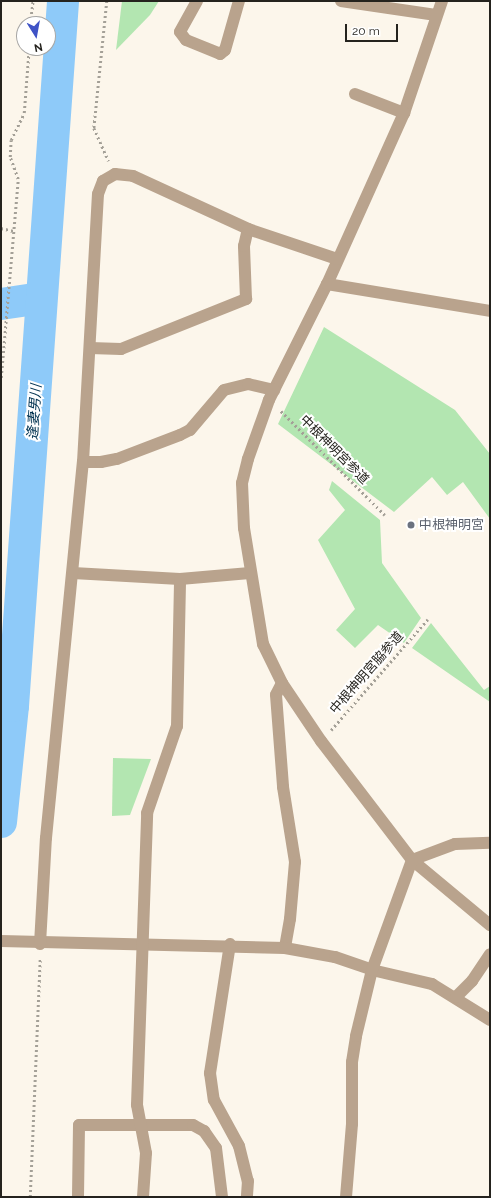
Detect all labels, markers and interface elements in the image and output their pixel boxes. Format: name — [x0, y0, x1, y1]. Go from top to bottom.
north arrow — [16, 16, 56, 56]
scale bar — [347, 16, 400, 42]
text: 20 m — [352, 24, 380, 38]
text: N — [33, 40, 44, 54]
water label: 逢妻男川 — [24, 383, 44, 441]
street label: 中根神明宮参道 — [296, 412, 372, 488]
place label: 中根神明宮 — [419, 517, 484, 533]
marker: 中根神明宮 — [406, 520, 416, 530]
street label: 中根神明宮脇参道 — [327, 629, 407, 717]

